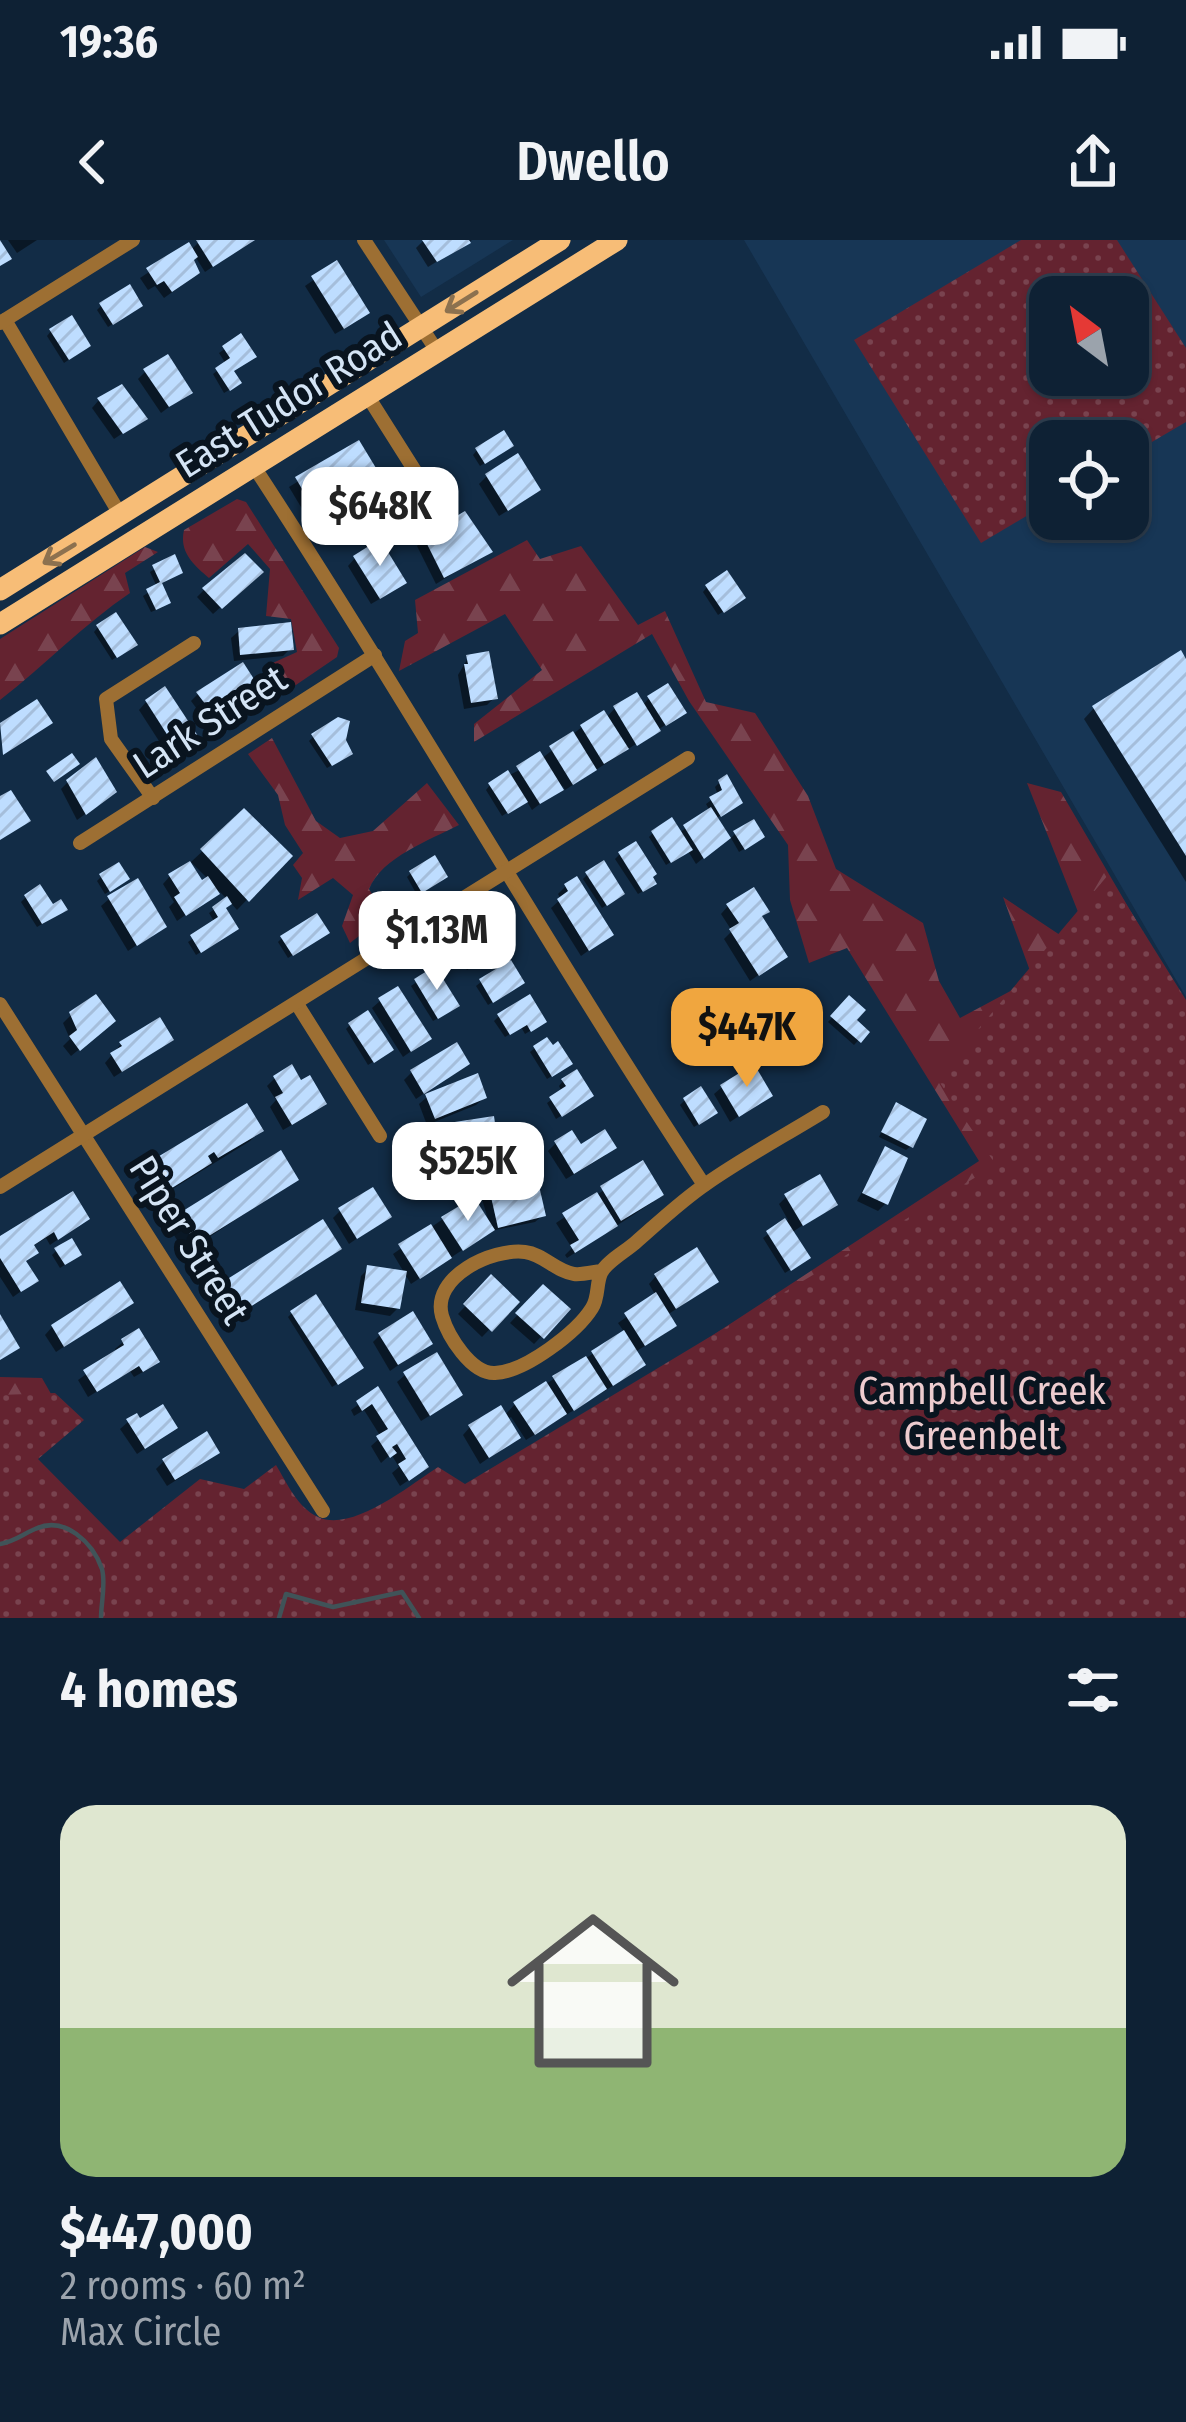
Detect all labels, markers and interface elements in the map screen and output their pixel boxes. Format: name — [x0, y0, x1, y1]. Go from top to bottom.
text: 19:36 — [60, 15, 158, 69]
icon: back — [60, 129, 126, 195]
icon: share — [1060, 129, 1126, 195]
text: Dwello — [516, 130, 670, 194]
north arrow — [1029, 276, 1149, 396]
map controls — [1029, 276, 1149, 540]
one-way arrow — [444, 290, 478, 314]
street label: East Tudor Road — [168, 312, 410, 488]
button: locate — [1029, 420, 1149, 540]
pin: $648K — [296, 467, 464, 569]
text: $648K — [328, 483, 432, 529]
one-way arrow — [43, 542, 77, 566]
street label: Lark Street — [125, 655, 295, 788]
pin: $1.13M — [339, 891, 535, 993]
text: $1.13M — [386, 907, 488, 953]
pin: $447K — [663, 988, 831, 1090]
text: $447K — [698, 1004, 796, 1050]
pin: $525K — [384, 1122, 552, 1224]
text: $525K — [419, 1138, 517, 1184]
street label: Piper Street — [119, 1148, 259, 1333]
park label: Campbell Creek Greenbelt — [858, 1368, 1107, 1459]
icon: filters — [1060, 1657, 1126, 1723]
text: 4 homes — [60, 1659, 238, 1721]
icon: home — [485, 1883, 701, 2099]
text: $447,000 — [60, 2201, 253, 2263]
text: 2 rooms · 60 m² — [60, 2263, 306, 2309]
text: Max Circle — [60, 2309, 221, 2355]

